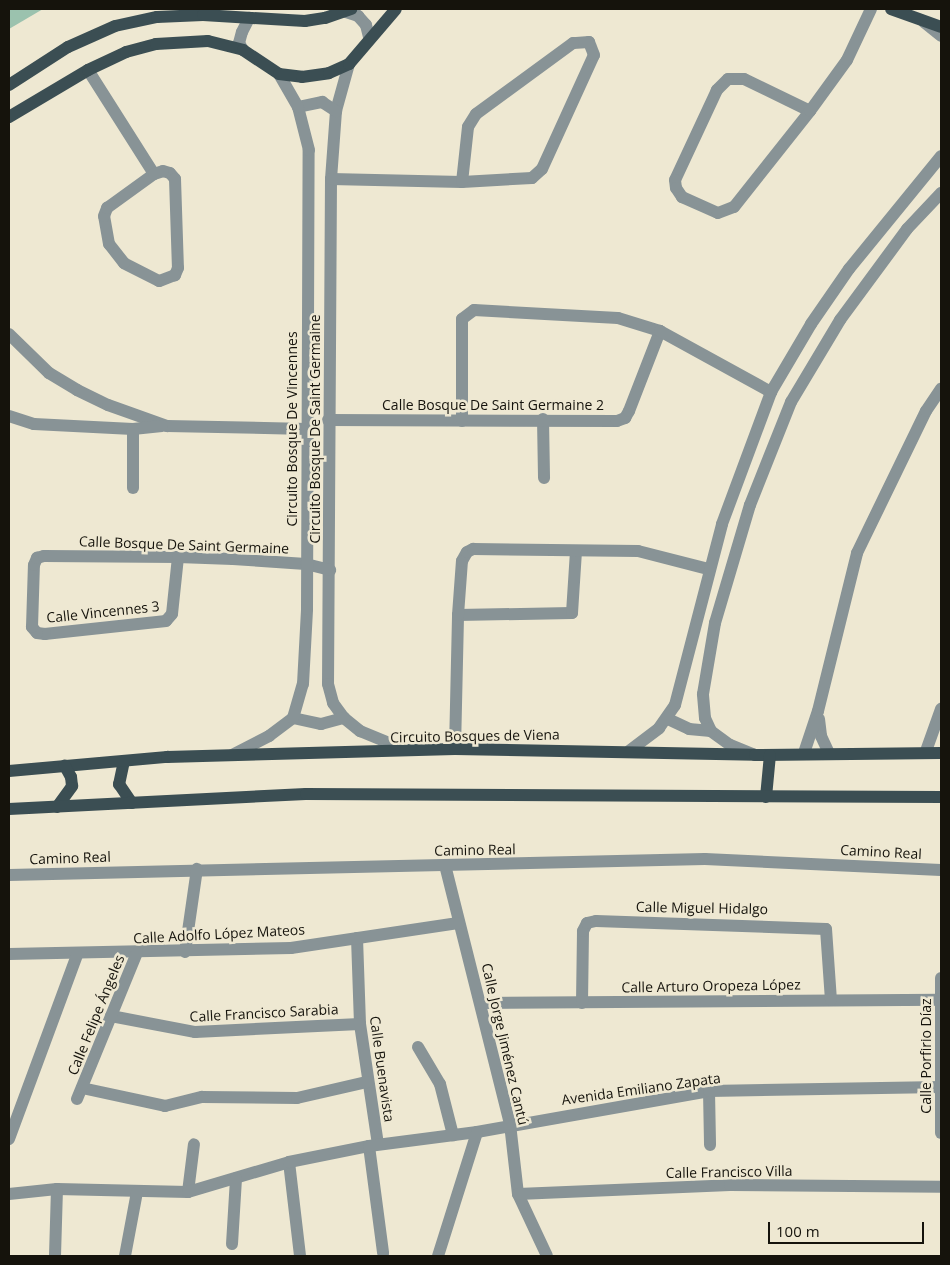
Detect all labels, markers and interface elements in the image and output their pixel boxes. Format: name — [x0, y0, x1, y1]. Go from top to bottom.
street label: Circuito Bosque De Saint Germaine — [307, 314, 323, 544]
street label: Circuito Bosque De Vincennes — [284, 331, 300, 527]
street label: Calle Bosque De Saint Germaine 2 — [382, 397, 604, 413]
street label: Calle Bosque De Saint Germaine — [79, 533, 289, 557]
street label: Calle Vincennes 3 — [46, 598, 160, 626]
street label: Circuito Bosques de Viena — [390, 726, 560, 746]
street label: Camino Real — [434, 841, 516, 859]
street label: Camino Real — [840, 841, 922, 863]
street label: Camino Real — [29, 848, 111, 868]
street label: Calle Miguel Hidalgo — [636, 898, 768, 918]
street label: Calle Adolfo López Mateos — [133, 921, 305, 947]
street label: Calle Felipe Ángeles — [64, 952, 128, 1078]
street label: Calle Jorge Jiménez Cantú — [478, 961, 532, 1127]
street label: Calle Arturo Oropeza López — [621, 976, 801, 996]
street label: Calle Porfirio Díaz — [918, 998, 934, 1114]
street label: Calle Francisco Sarabia — [189, 1001, 339, 1025]
street label: Calle Buenavista — [366, 1015, 398, 1123]
street label: Avenida Emiliano Zapata — [560, 1070, 722, 1108]
street label: Calle Francisco Villa — [665, 1162, 793, 1182]
scale bar — [770, 1212, 926, 1244]
text: 100 m — [776, 1221, 820, 1241]

